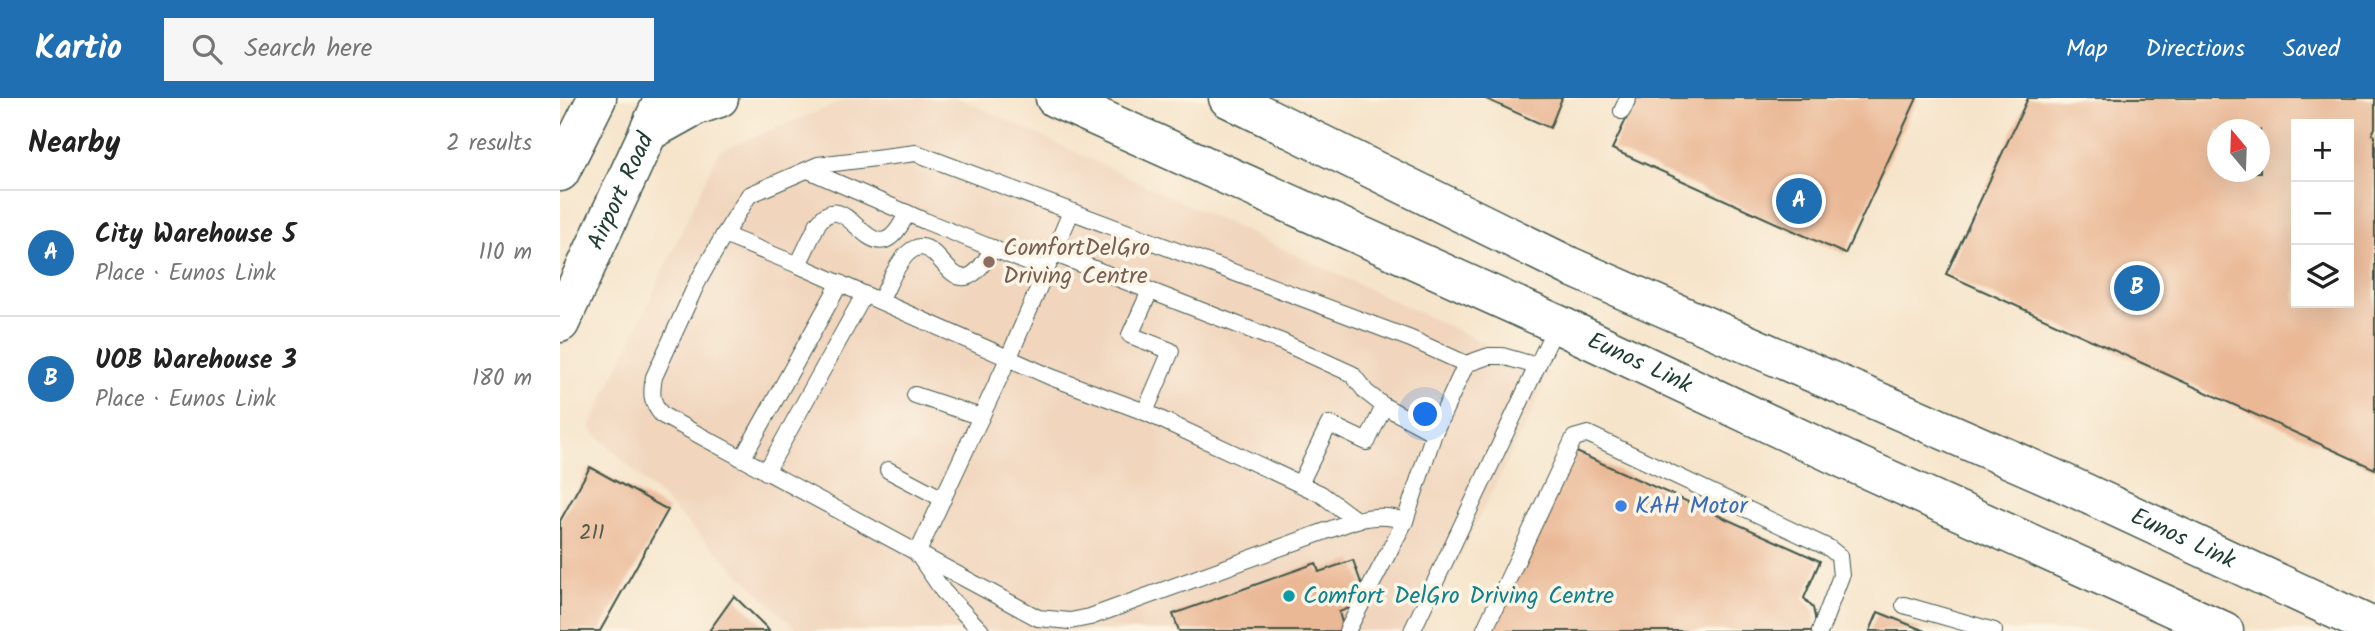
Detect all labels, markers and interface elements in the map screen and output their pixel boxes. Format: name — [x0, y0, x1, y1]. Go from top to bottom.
search box — [164, 18, 654, 81]
text: Kartio — [35, 23, 122, 76]
text: Search here — [244, 28, 372, 70]
icon: search — [188, 30, 226, 68]
text: Map — [2066, 30, 2108, 69]
text: Directions — [2146, 30, 2245, 69]
text: Saved — [2283, 30, 2340, 69]
north arrow — [2207, 119, 2270, 182]
map controls — [2291, 119, 2354, 308]
button: + — [2291, 119, 2354, 182]
text: Nearby — [28, 120, 120, 168]
street label: Airport Road — [577, 125, 665, 257]
text: 2 results — [446, 126, 532, 162]
pin: A — [1776, 175, 1822, 227]
button: − — [2291, 182, 2354, 245]
text: City Warehouse 5 — [95, 214, 296, 256]
place label: ComfortDelGro Driving Centre — [1003, 229, 1150, 296]
text: A — [44, 235, 58, 271]
text: 110 m — [479, 235, 532, 271]
button: layers — [2291, 245, 2354, 308]
marker: ComfortDelGro Driving Centre — [981, 254, 997, 270]
text: Place · Eunos Link — [95, 256, 276, 292]
pin: B — [2114, 262, 2160, 314]
street label: Eunos Link — [1581, 321, 1699, 405]
text: UOB Warehouse 3 — [95, 340, 297, 382]
text: B — [44, 361, 58, 397]
text: 180 m — [472, 361, 532, 397]
text: Place · Eunos Link — [95, 382, 276, 418]
your location — [1408, 397, 1442, 431]
place label: KAH Motor — [1635, 487, 1749, 526]
street label: Eunos Link — [2124, 497, 2243, 580]
marker: KAH Motor — [1613, 498, 1629, 514]
house number: 211 — [579, 517, 605, 550]
place label: Comfort DelGro Driving Centre — [1303, 577, 1614, 616]
marker: Comfort DelGro Driving Centre — [1281, 588, 1297, 604]

